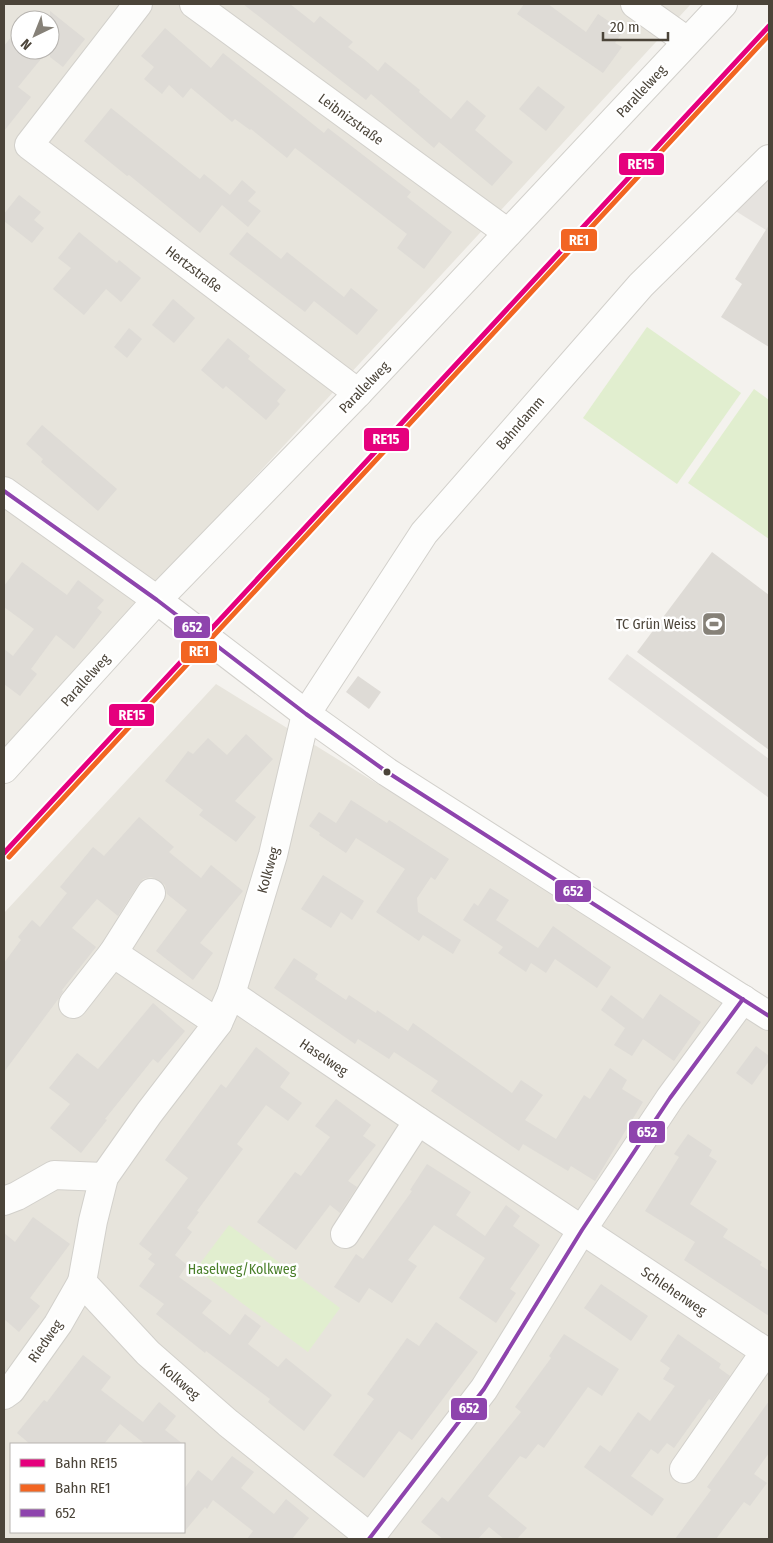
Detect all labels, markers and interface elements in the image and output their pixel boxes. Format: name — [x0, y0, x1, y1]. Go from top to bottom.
north arrow — [10, 10, 60, 60]
scale bar — [603, 10, 668, 42]
text: 20 m — [610, 18, 640, 36]
text: N — [18, 35, 35, 53]
street label: Parallelweg — [613, 61, 670, 121]
street label: Leibnizstraße — [315, 90, 387, 149]
line badge: RE15 — [618, 152, 665, 176]
text: RE15 — [628, 156, 655, 173]
line badge: RE1 — [560, 228, 598, 252]
text: RE1 — [569, 232, 589, 249]
street label: Hertzstraße — [162, 243, 225, 296]
street label: Parallelweg — [336, 358, 393, 417]
street label: Bahndamm — [493, 393, 548, 453]
line badge: RE15 — [363, 427, 410, 452]
text: RE15 — [373, 431, 400, 448]
sports icon: TC Grün Weiss — [701, 611, 727, 637]
line badge: 652 — [173, 615, 211, 639]
place label: TC Grün Weiss — [616, 616, 696, 633]
text: 652 — [182, 619, 203, 636]
line badge: RE1 — [180, 640, 218, 664]
text: RE1 — [189, 643, 209, 660]
street label: Parallelweg — [57, 650, 114, 710]
line badge: RE15 — [108, 703, 155, 727]
text: RE15 — [119, 707, 146, 724]
unlabelled marker — [382, 767, 392, 777]
street label: Kolkweg — [254, 845, 283, 895]
line badge: 652 — [554, 879, 592, 903]
text: 652 — [563, 883, 584, 900]
street label: Haselweg — [296, 1035, 351, 1080]
line badge: 652 — [628, 1120, 666, 1144]
text: 652 — [637, 1124, 658, 1141]
park label: Haselweg/Kolkweg — [188, 1261, 297, 1278]
street label: Schlehenweg — [638, 1263, 710, 1320]
street label: Riedweg — [25, 1316, 66, 1366]
street label: Kolkweg — [156, 1359, 203, 1404]
line badge: 652 — [450, 1397, 488, 1421]
text: 652 — [459, 1400, 480, 1417]
legend — [10, 1443, 185, 1533]
text: Bahn RE15 — [55, 1454, 118, 1472]
text: Bahn RE1 — [55, 1479, 111, 1497]
text: 652 — [55, 1504, 76, 1522]

